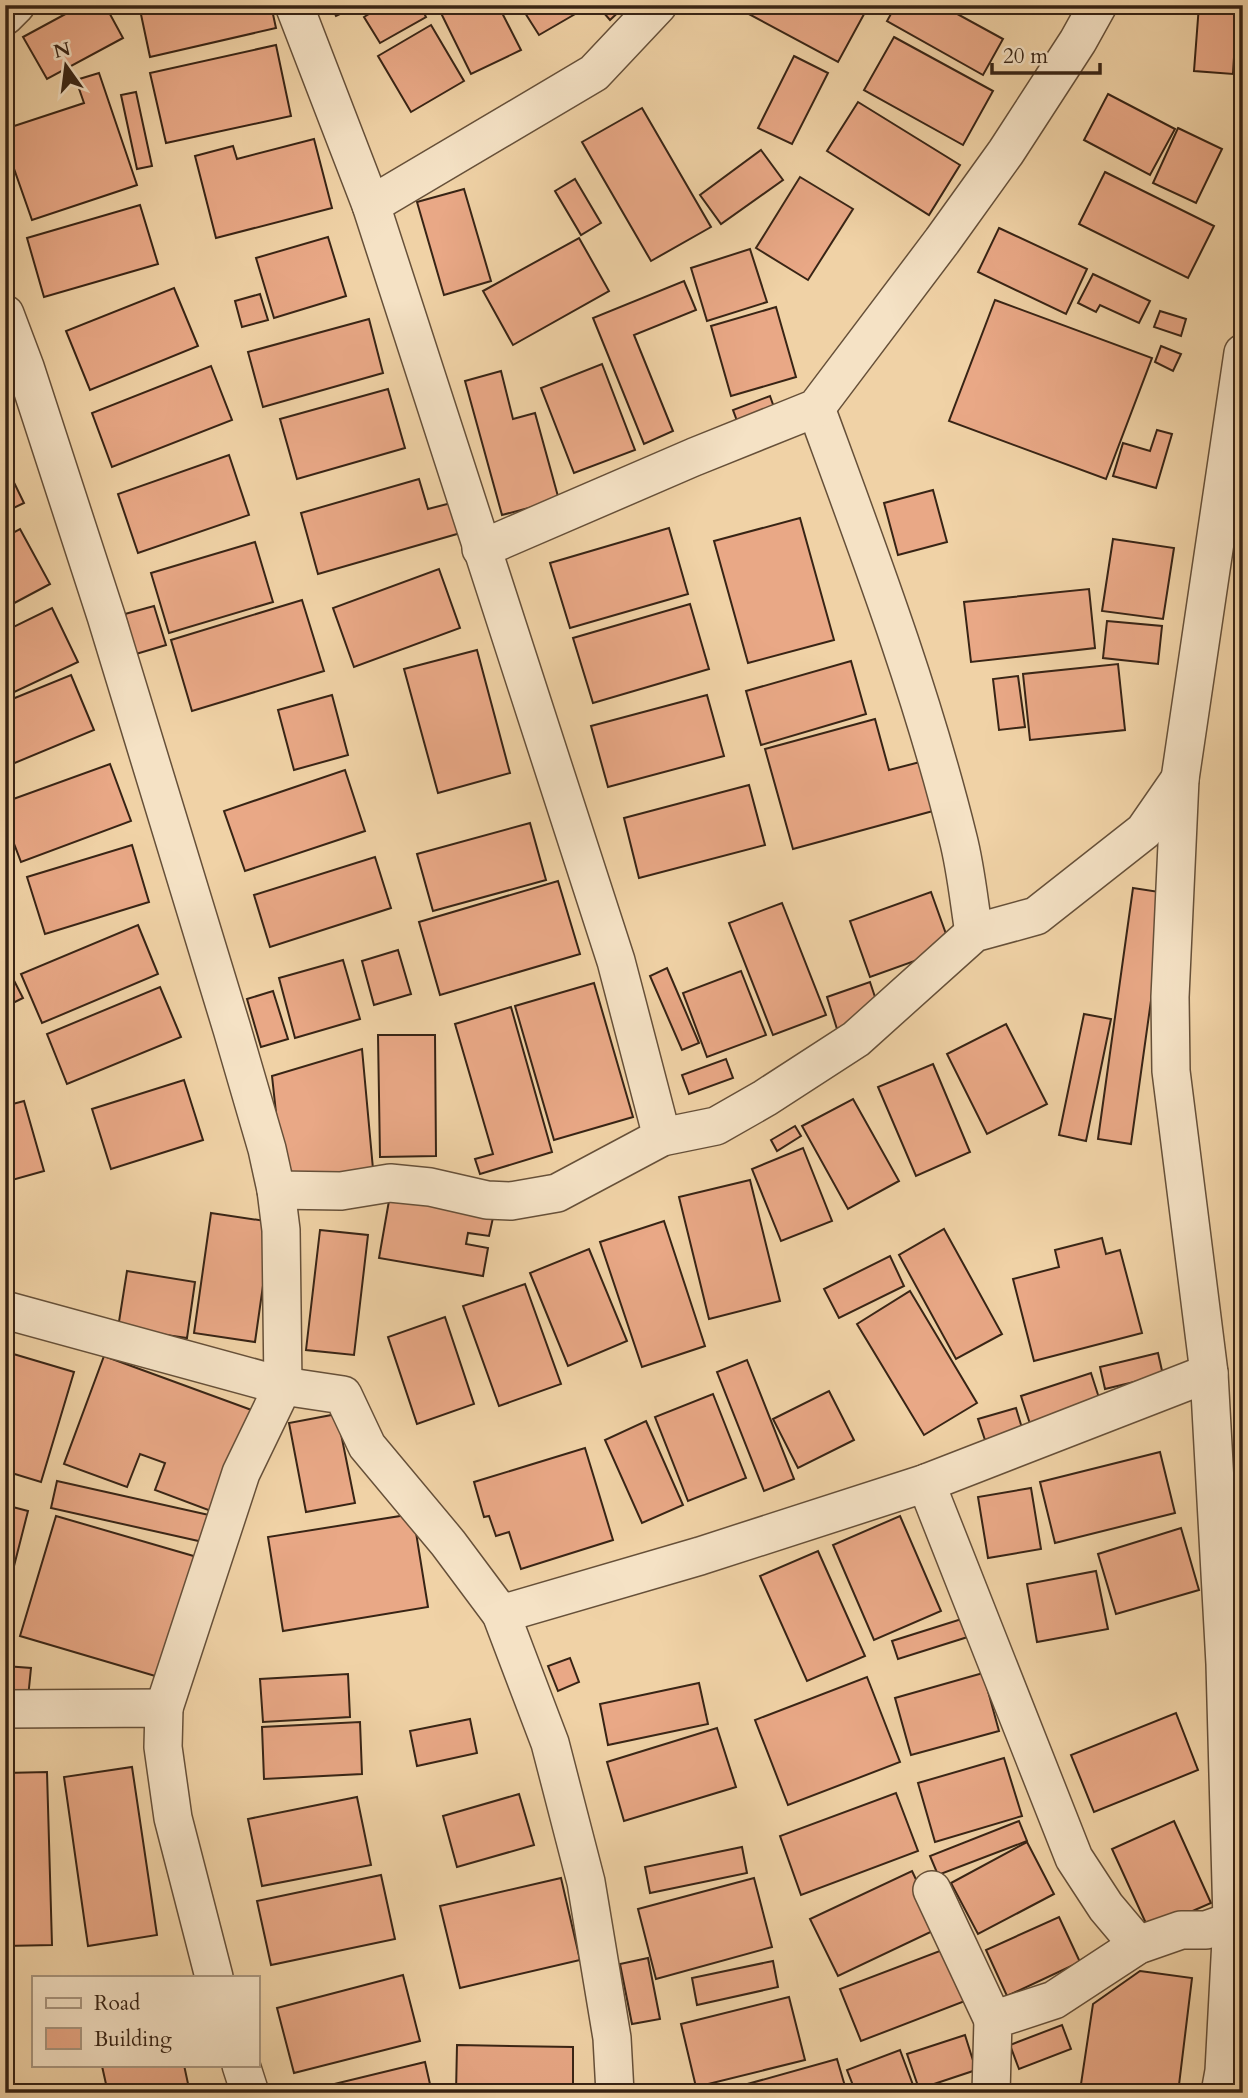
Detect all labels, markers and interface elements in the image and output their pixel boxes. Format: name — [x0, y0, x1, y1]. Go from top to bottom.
north arrow — [32, 32, 102, 102]
scale bar — [992, 32, 1101, 76]
text: N — [51, 36, 74, 65]
text: 20 m — [1003, 42, 1048, 71]
legend — [32, 1976, 259, 2066]
text: Road — [94, 1989, 140, 2018]
text: Building — [94, 2025, 172, 2054]

